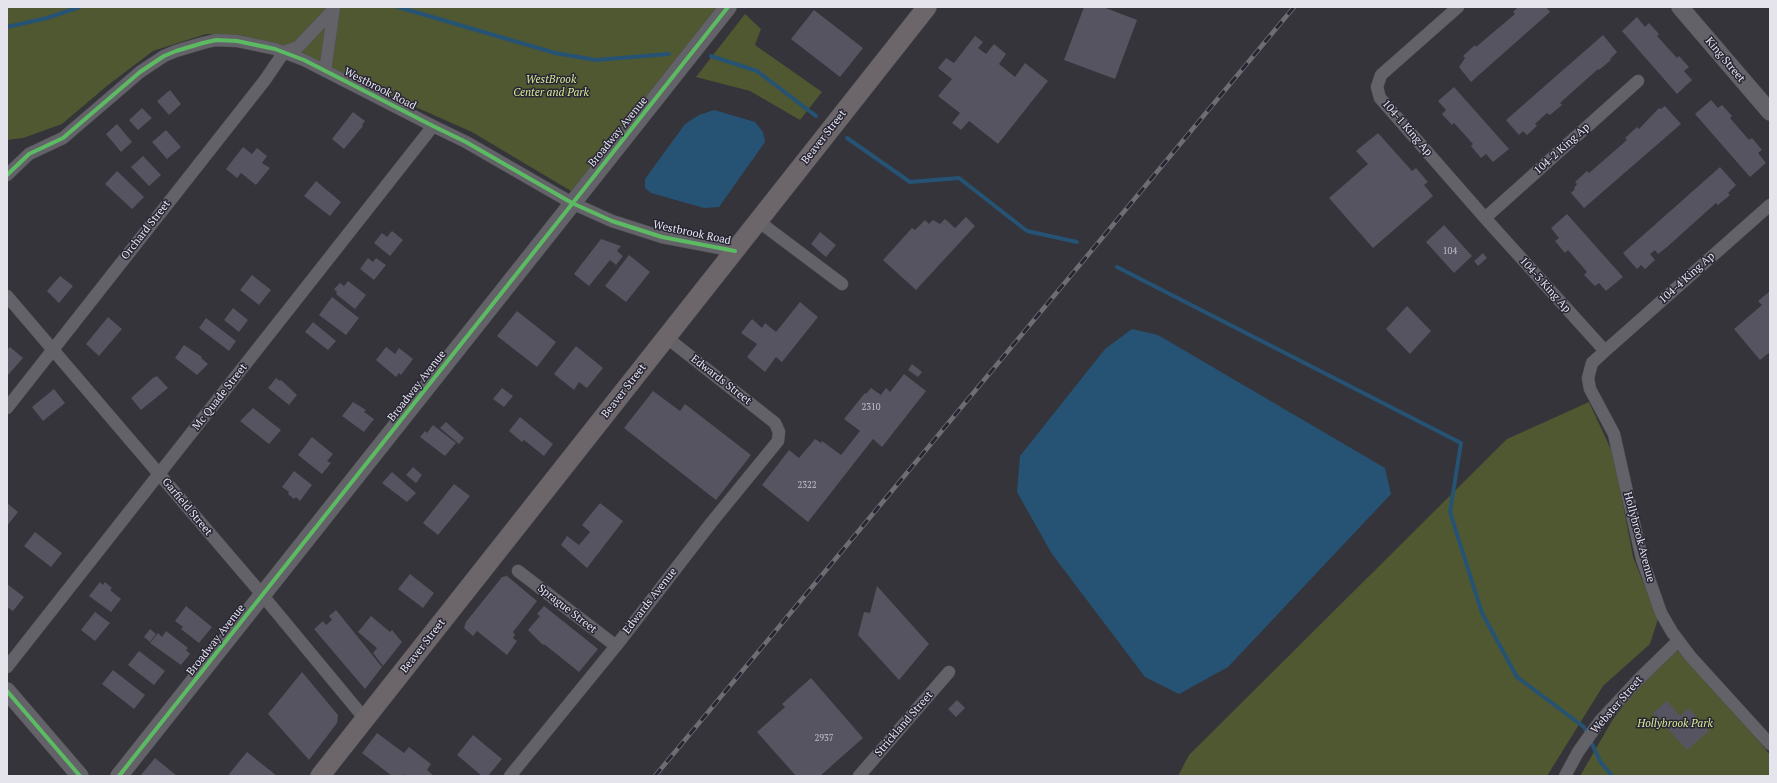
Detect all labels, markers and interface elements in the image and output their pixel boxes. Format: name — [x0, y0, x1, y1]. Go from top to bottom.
street label: King Street — [1702, 35, 1748, 85]
street label: Westbrook Road — [342, 65, 418, 113]
park label: WestBrook Center and Park — [513, 73, 589, 99]
street label: Broadway Avenue — [586, 94, 650, 170]
street label: 104-1 King Ap — [1379, 97, 1435, 159]
street label: Beaver Street — [799, 107, 849, 167]
street label: 104-2 King Ap — [1532, 121, 1592, 177]
street label: Orchard Street — [119, 198, 173, 262]
street label: Westbrook Road — [652, 218, 732, 248]
house number: 104 — [1443, 246, 1457, 256]
street label: 104-4 King Ap — [1657, 250, 1717, 306]
street label: 104-3 King Ap — [1517, 255, 1573, 315]
street label: Broadway Avenue — [385, 348, 449, 424]
street label: Edwards Street — [688, 352, 754, 408]
street label: Mc Quade Street — [190, 361, 250, 433]
street label: Beaver Street — [599, 361, 649, 421]
house number: 2310 — [861, 402, 881, 412]
street label: Garfield Street — [159, 476, 215, 538]
house number: 2322 — [797, 480, 817, 490]
street label: Hollybrook Avenue — [1621, 490, 1657, 584]
street label: Edwards Avenue — [620, 565, 680, 637]
street label: Sprague Street — [535, 582, 599, 636]
street label: Broadway Avenue — [184, 602, 248, 678]
street label: Beaver Street — [398, 616, 448, 676]
street label: Webster Street — [1588, 674, 1646, 736]
street label: Strickland Street — [872, 689, 936, 759]
park label: Hollybrook Park — [1637, 717, 1713, 731]
house number: 2937 — [814, 733, 834, 743]

